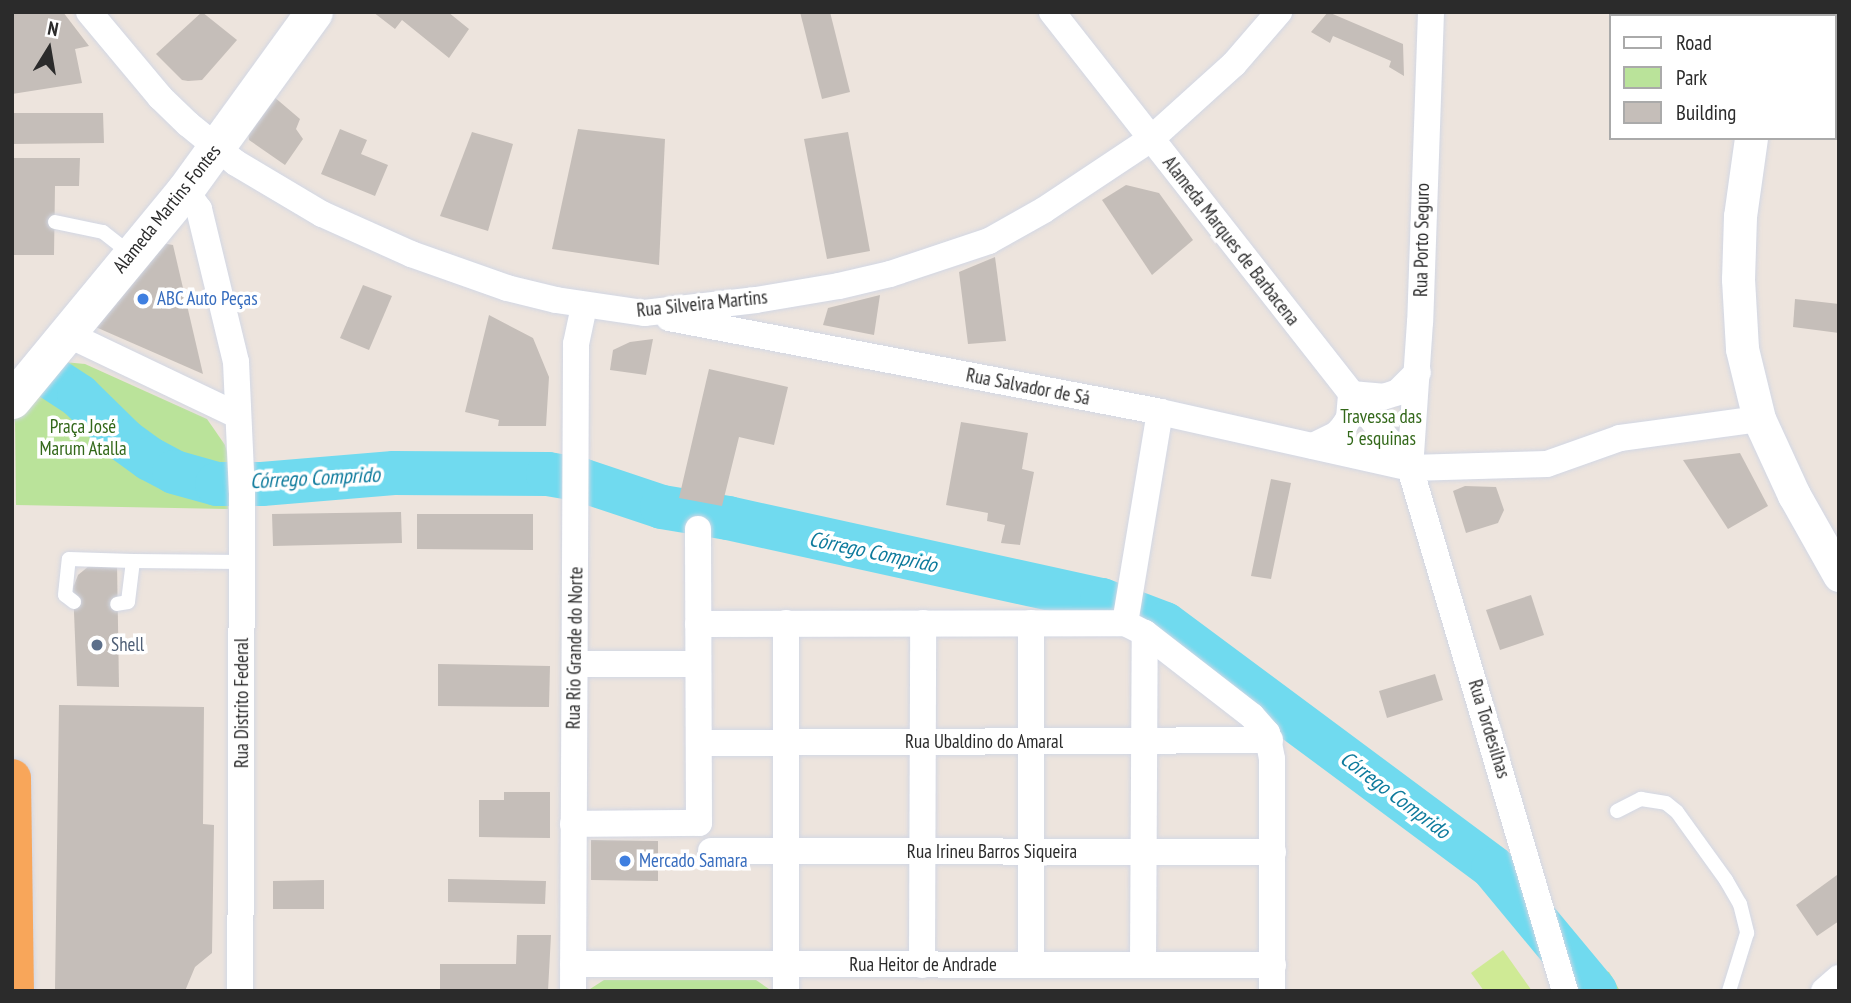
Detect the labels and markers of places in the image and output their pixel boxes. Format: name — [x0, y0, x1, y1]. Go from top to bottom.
place label: ABC Auto Peças — [157, 288, 259, 310]
marker: ABC Auto Peças — [135, 291, 151, 307]
place label: Shell — [111, 634, 144, 656]
marker: Shell — [89, 637, 105, 653]
place label: Mercado Samara — [639, 850, 747, 872]
marker: Mercado Samara — [617, 853, 633, 869]

